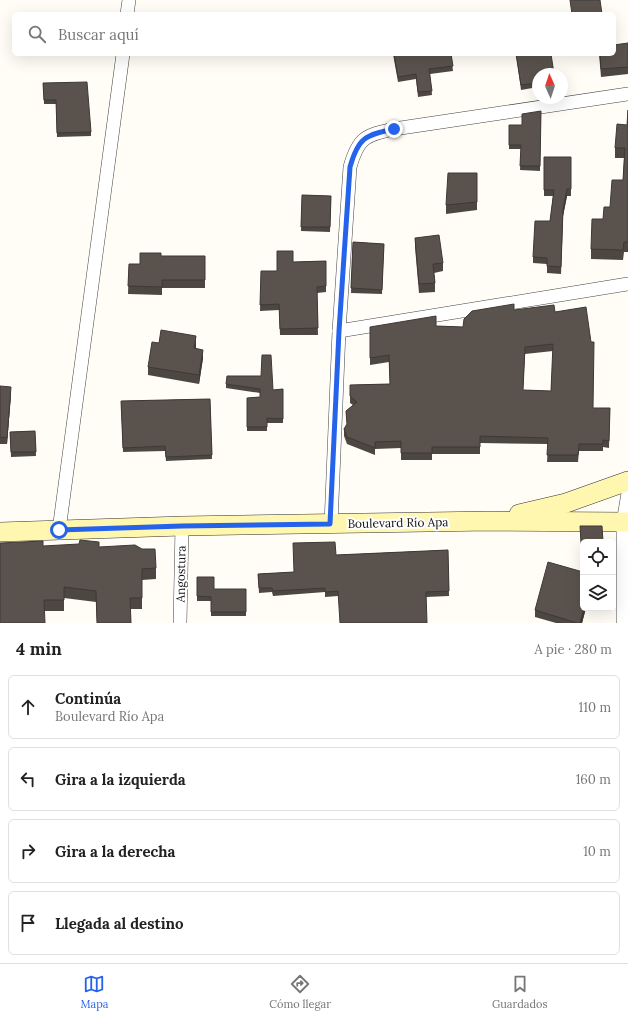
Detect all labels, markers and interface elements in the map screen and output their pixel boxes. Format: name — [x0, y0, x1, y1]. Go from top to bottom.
search box — [12, 12, 616, 56]
icon: search — [26, 23, 48, 45]
text: Buscar aquí — [58, 25, 139, 44]
north arrow — [532, 68, 568, 104]
route end — [385, 120, 403, 138]
street label: Boulevard Río Apa — [347, 514, 449, 531]
route start — [50, 521, 68, 539]
map controls — [580, 539, 616, 611]
button: locate — [580, 539, 616, 575]
street label: Angostura — [172, 545, 188, 604]
button: layers — [580, 575, 616, 611]
text: 4 min — [16, 638, 62, 660]
text: A pie · 280 m — [534, 641, 612, 658]
text: Continúa — [55, 689, 121, 708]
icon: ahead — [17, 696, 39, 718]
text: 110 m — [578, 699, 611, 716]
text: Boulevard Río Apa — [55, 708, 164, 725]
icon: left — [17, 768, 39, 790]
text: Gira a la izquierda — [55, 770, 186, 789]
text: 160 m — [576, 771, 611, 788]
icon: right — [17, 840, 39, 862]
text: Gira a la derecha — [55, 842, 175, 861]
text: 10 m — [583, 843, 611, 860]
icon: arrive — [17, 912, 39, 934]
text: Llegada al destino — [55, 914, 184, 933]
tab: Mapa — [80, 973, 108, 1011]
tab: Cómo llegar — [269, 973, 331, 1011]
tab: Guardados — [492, 973, 548, 1011]

